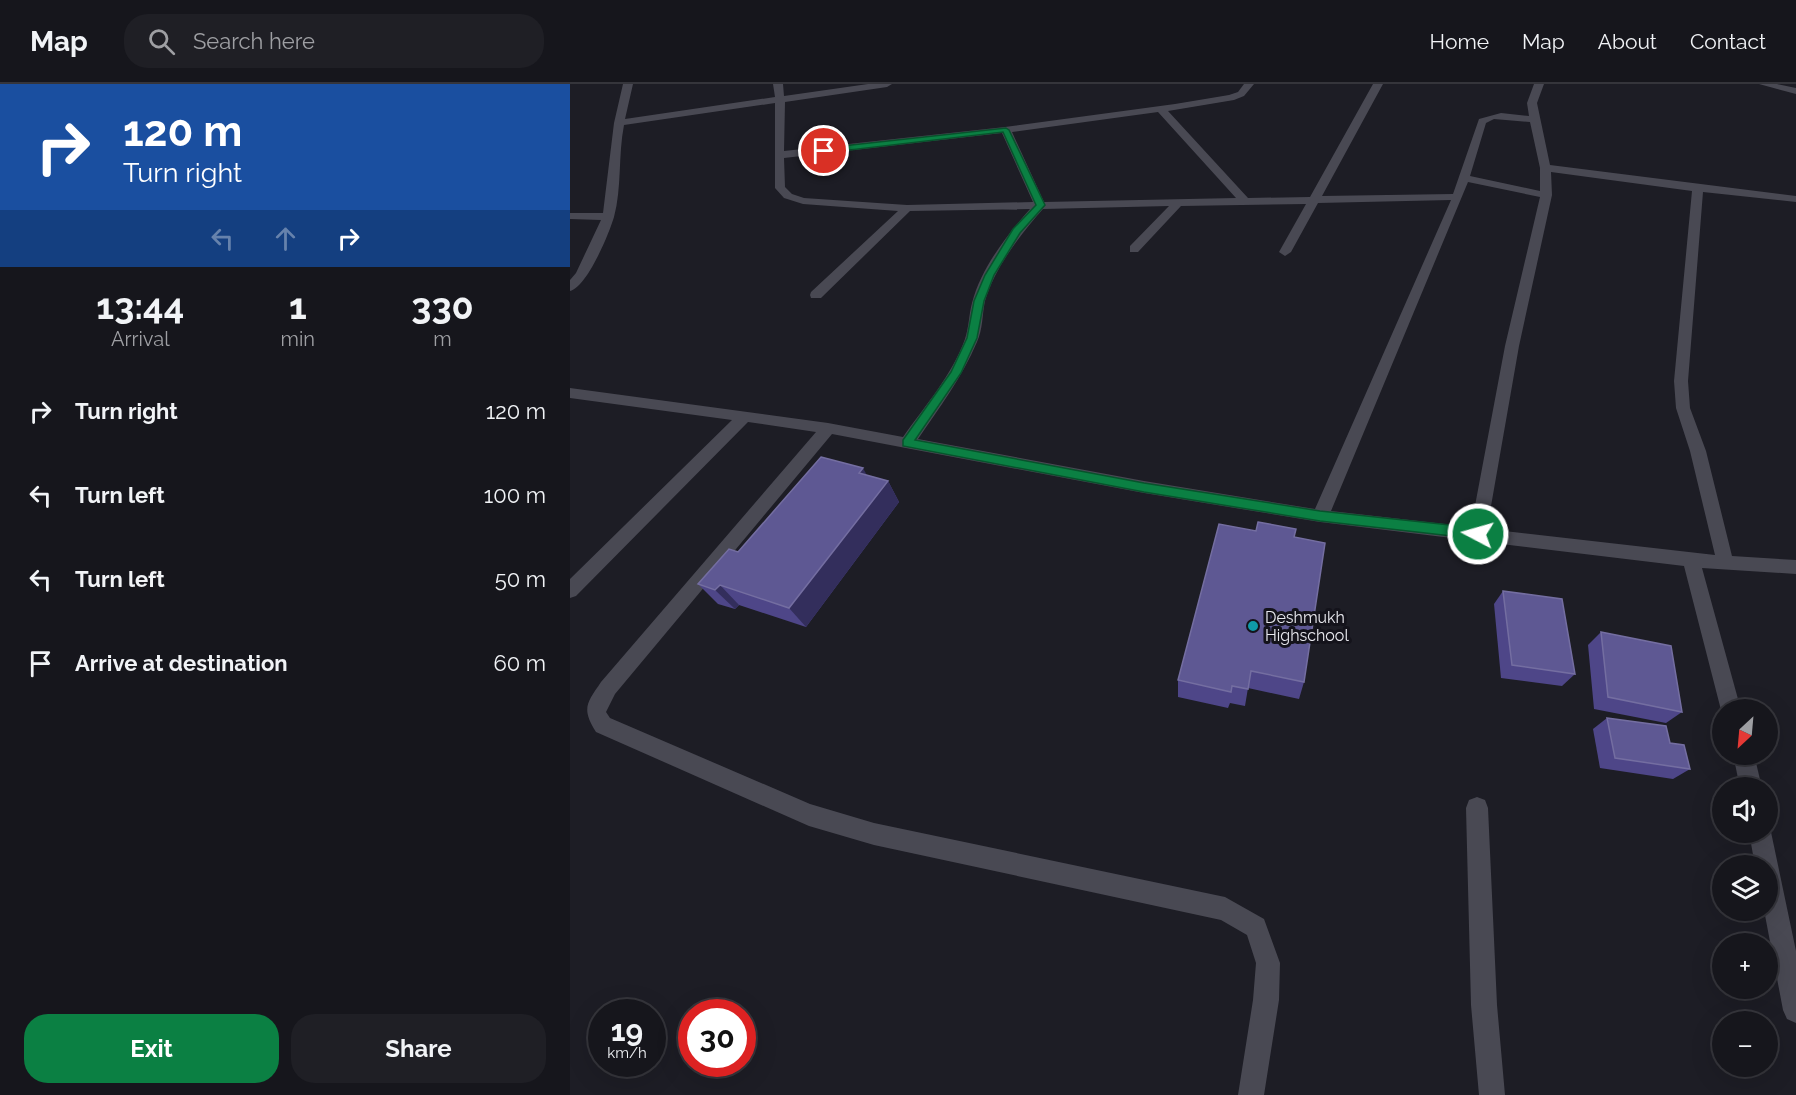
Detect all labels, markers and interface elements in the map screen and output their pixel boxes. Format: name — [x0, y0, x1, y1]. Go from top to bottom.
search box — [124, 14, 544, 68]
text: Map — [30, 25, 88, 58]
icon: search — [145, 25, 178, 58]
text: Search here — [193, 28, 315, 54]
text: Home — [1430, 29, 1489, 54]
text: Map — [1522, 29, 1565, 54]
text: About — [1598, 29, 1657, 54]
text: Contact — [1690, 29, 1766, 54]
text: 120 m — [123, 107, 242, 156]
icon: right — [24, 108, 102, 186]
pin — [798, 125, 849, 176]
icon: arrive — [807, 134, 840, 167]
text: Turn right — [123, 157, 242, 188]
icon: left — [206, 222, 239, 255]
icon: ahead — [269, 222, 302, 255]
icon: right — [332, 222, 365, 255]
text: 13:44 — [96, 285, 184, 327]
text: 1 — [289, 285, 307, 327]
text: 330 — [411, 285, 474, 327]
text: Arrival — [111, 327, 170, 351]
text: min — [281, 327, 315, 351]
text: m — [433, 327, 452, 351]
icon: right — [24, 395, 57, 428]
text: Turn right — [75, 398, 178, 424]
text: 120 m — [486, 398, 546, 424]
icon: left — [24, 479, 57, 512]
text: Turn left — [75, 482, 165, 508]
text: 100 m — [484, 482, 546, 508]
position arrow — [1446, 502, 1510, 566]
icon: left — [24, 563, 57, 596]
text: Turn left — [75, 566, 165, 592]
text: 50 m — [495, 566, 546, 592]
place label: Deshmukh Highschool — [1265, 608, 1349, 645]
marker: Deshmukh Highschool — [1246, 619, 1260, 633]
icon: arrive — [24, 647, 57, 680]
text: Arrive at destination — [75, 650, 288, 676]
text: 60 m — [493, 650, 546, 676]
north arrow — [1712, 699, 1778, 765]
map controls — [1712, 699, 1778, 1077]
button: sound — [1712, 777, 1778, 843]
button: layers — [1712, 855, 1778, 921]
button: + — [1712, 933, 1778, 999]
speed limit sign: 30 — [678, 999, 756, 1077]
button: − — [1712, 1011, 1778, 1077]
text: 19 — [611, 1013, 643, 1048]
button: Exit — [24, 1014, 279, 1083]
button: Share — [291, 1014, 546, 1083]
text: km/h — [607, 1044, 647, 1062]

